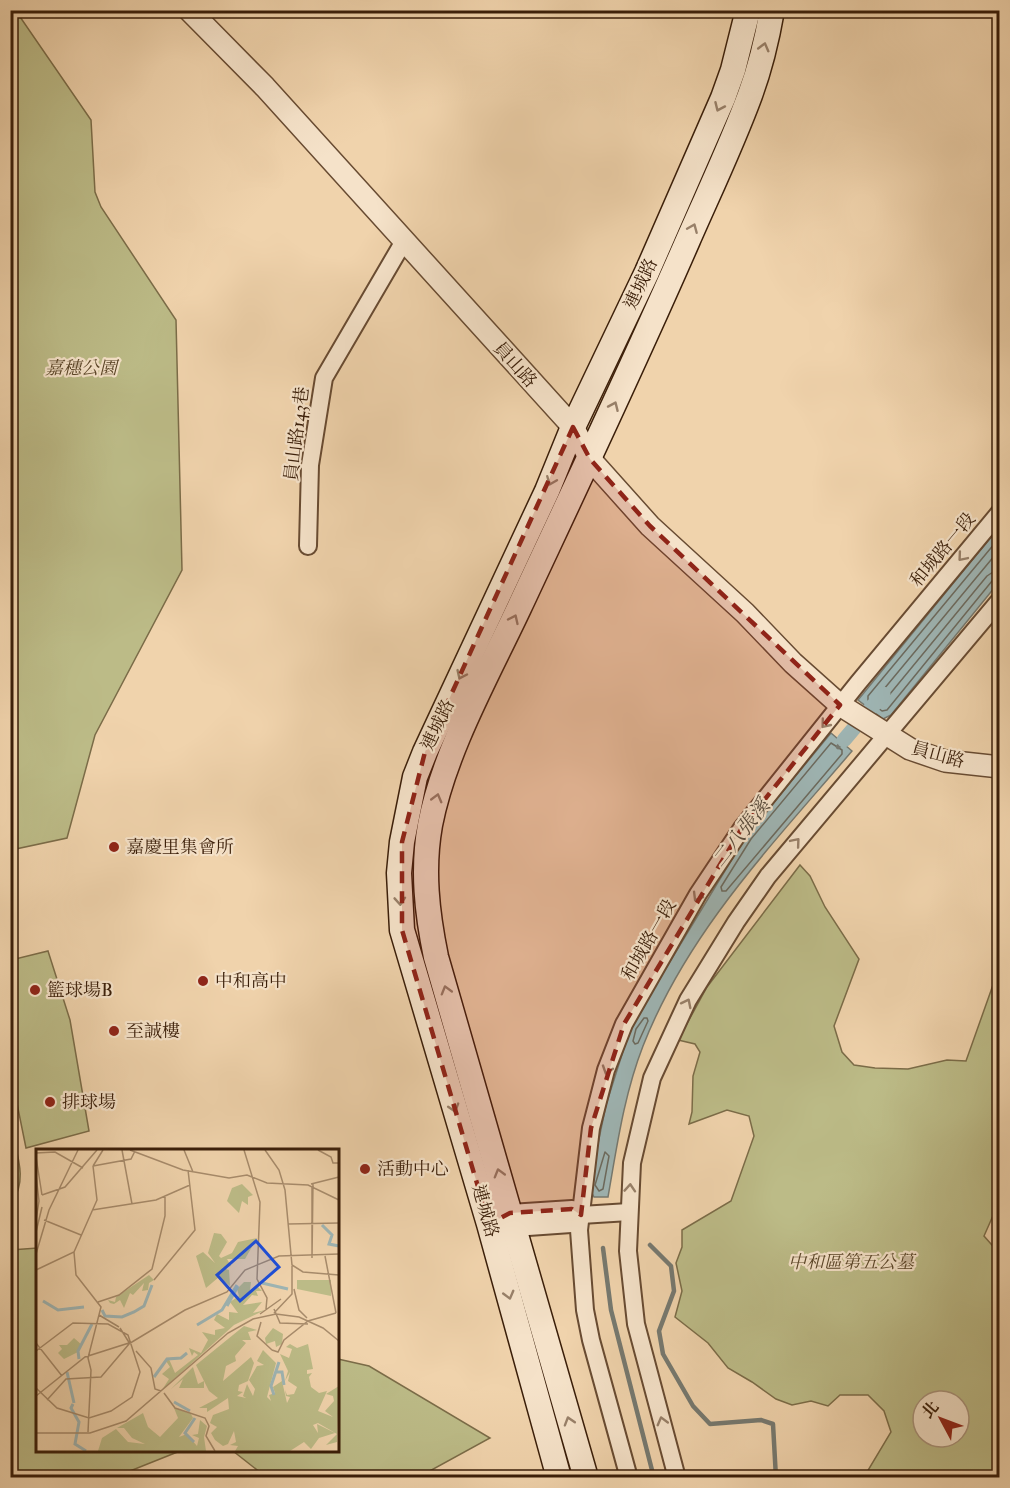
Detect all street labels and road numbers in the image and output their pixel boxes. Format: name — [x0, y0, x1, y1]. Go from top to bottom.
street label: 連城路 — [619, 255, 663, 313]
street label: 員山路 — [488, 337, 542, 393]
street label: 員山路143巷 — [280, 385, 314, 483]
street label: 和城路一段 — [905, 508, 981, 592]
street label: 連城路 — [416, 696, 460, 754]
street label: 員山路 — [909, 737, 967, 773]
street label: 和城路一段 — [617, 895, 681, 985]
street label: 連城路 — [467, 1182, 503, 1240]

